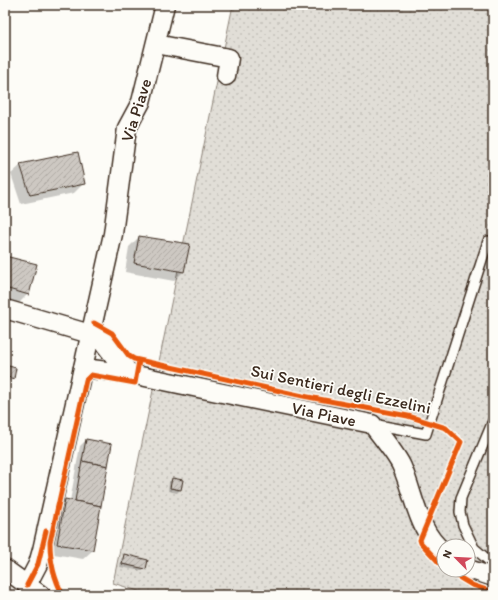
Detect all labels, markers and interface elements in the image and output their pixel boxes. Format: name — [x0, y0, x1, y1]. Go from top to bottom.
street label: Via Piave — [116, 76, 156, 144]
street label: Sui Sentieri degli Ezzelini — [249, 360, 433, 418]
street label: Via Piave — [290, 397, 358, 431]
north arrow — [436, 538, 476, 578]
text: N — [440, 548, 455, 560]

